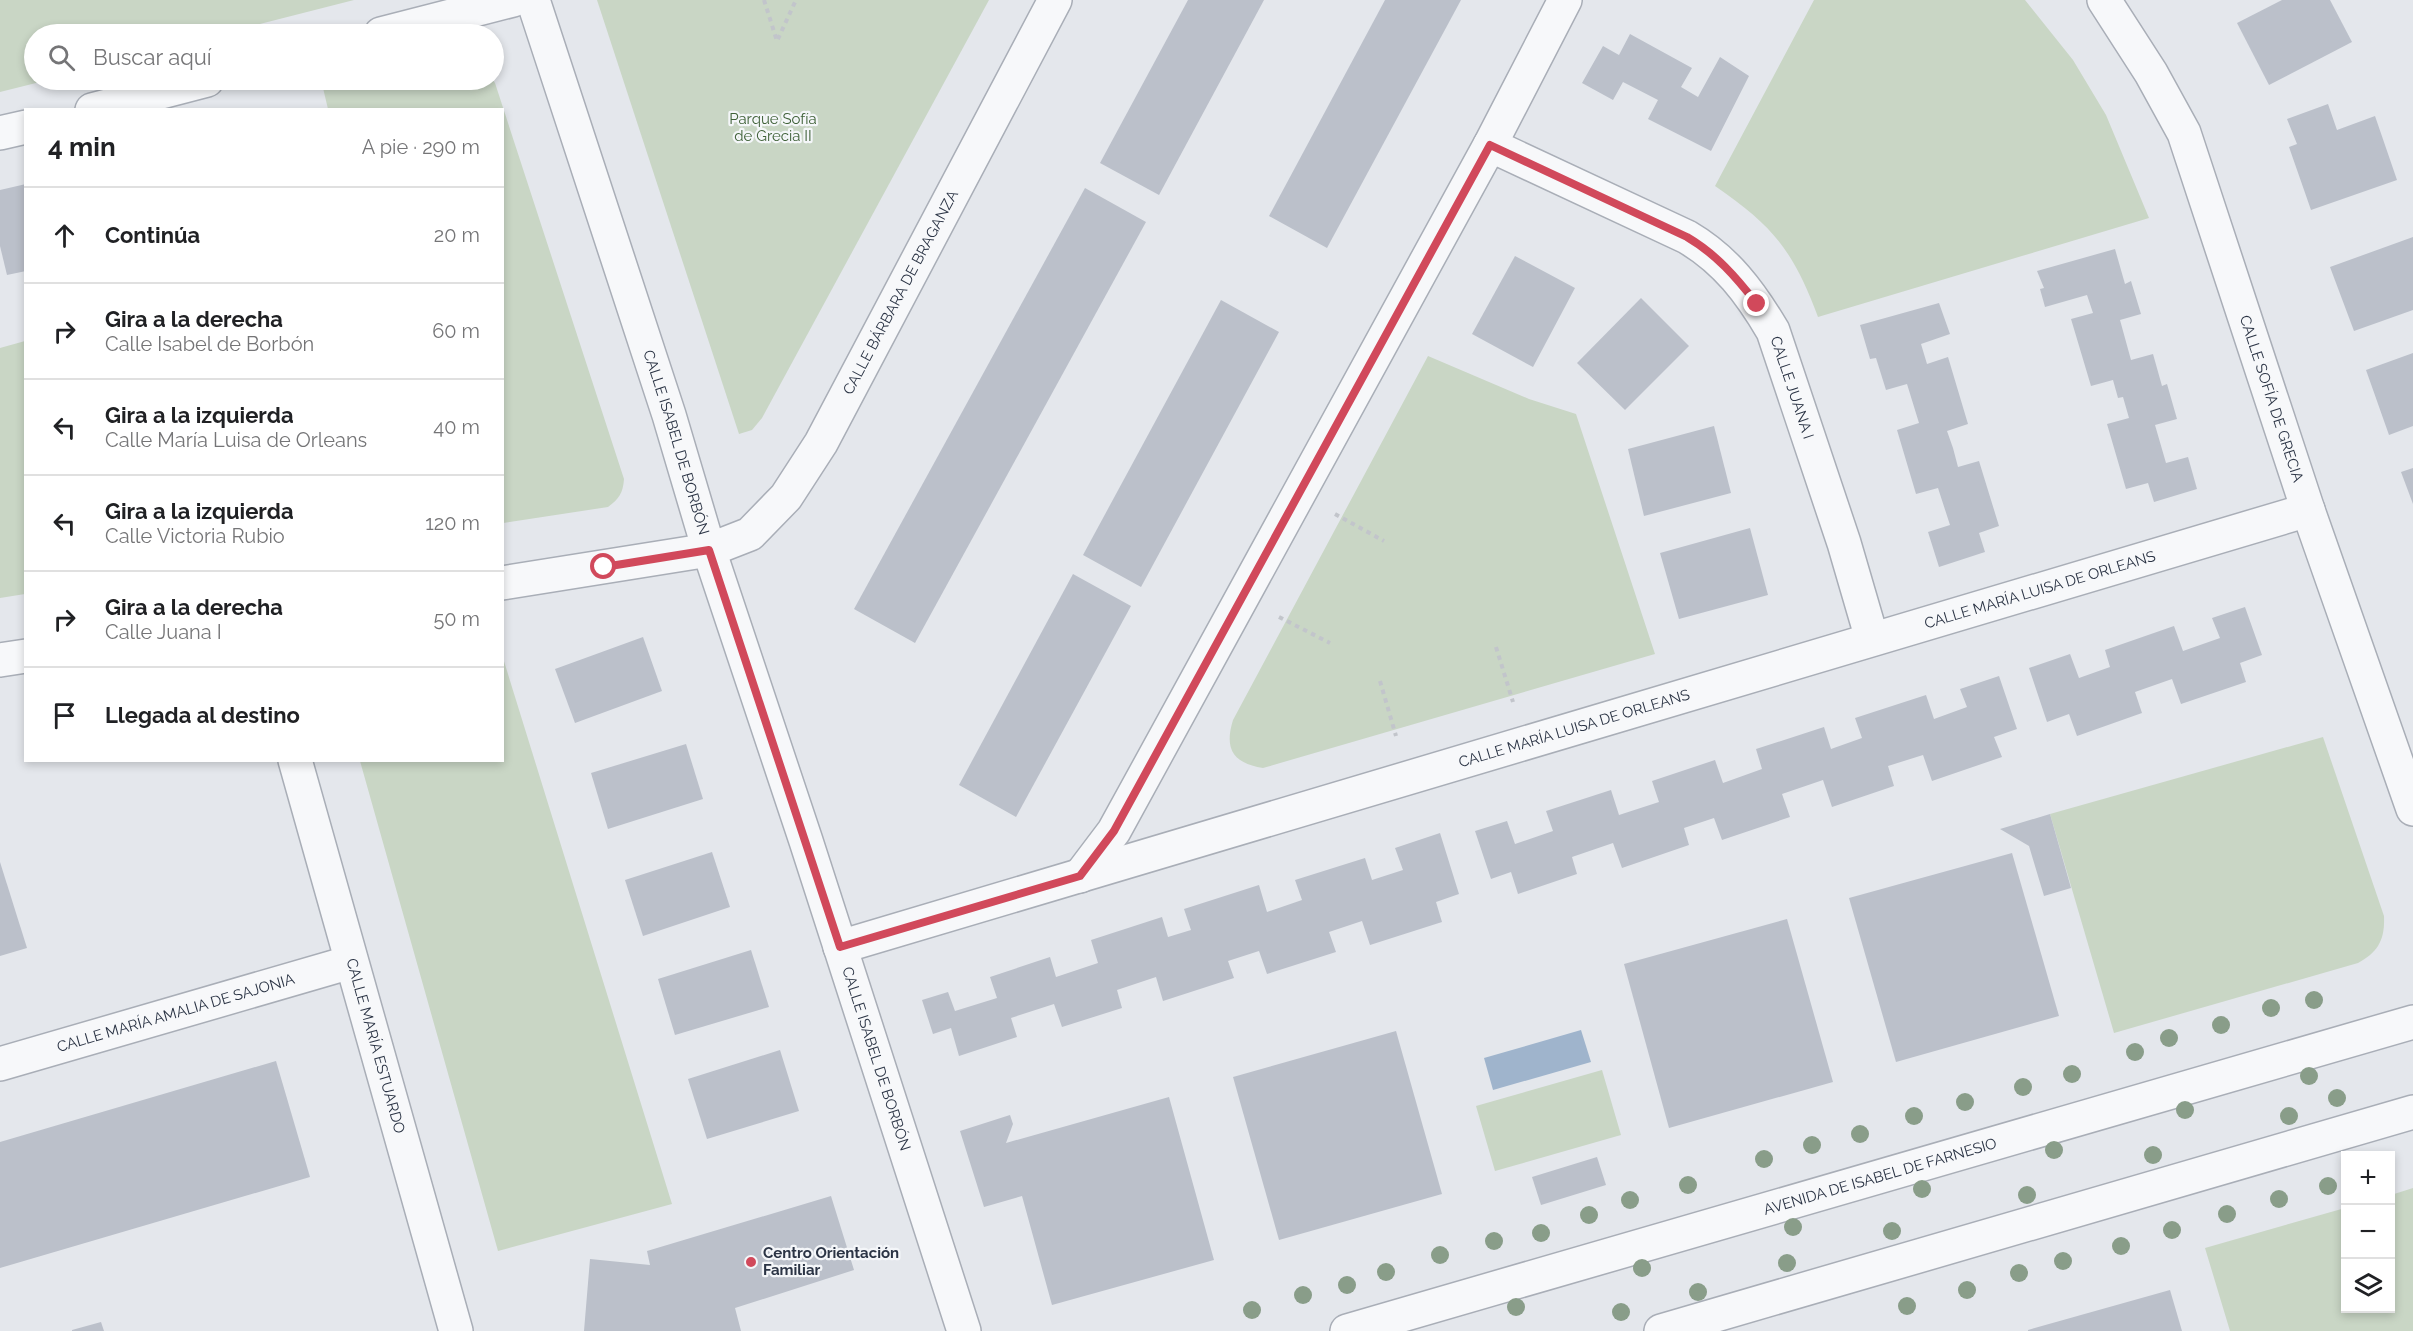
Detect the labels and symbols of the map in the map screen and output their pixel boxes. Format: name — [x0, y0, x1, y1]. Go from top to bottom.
park label: Parque Sofía de Grecia II — [729, 110, 817, 145]
street label: CALLE BÁRBARA DE BRAGANZA — [839, 187, 962, 398]
route end — [1743, 290, 1769, 316]
street label: CALLE SOFÍA DE GRECIA — [2236, 313, 2307, 484]
street label: CALLE JUANA I — [1766, 334, 1818, 441]
street label: CALLE ISABEL DE BORBÓN — [639, 348, 713, 537]
street label: CALLE MARÍA LUISA DE ORLEANS — [1922, 547, 2158, 633]
route start — [590, 553, 616, 579]
street label: CALLE MARÍA LUISA DE ORLEANS — [1456, 686, 1692, 771]
street label: CALLE MARÍA ESTUARDO — [342, 956, 409, 1136]
street label: CALLE ISABEL DE BORBÓN — [838, 964, 914, 1153]
street label: CALLE MARÍA AMALIA DE SAJONIA — [55, 970, 297, 1056]
street label: AVENIDA DE ISABEL DE FARNESIO — [1761, 1134, 1999, 1219]
place label: Centro Orientación Familiar — [763, 1244, 899, 1279]
marker: Centro Orientación Familiar — [744, 1255, 758, 1269]

